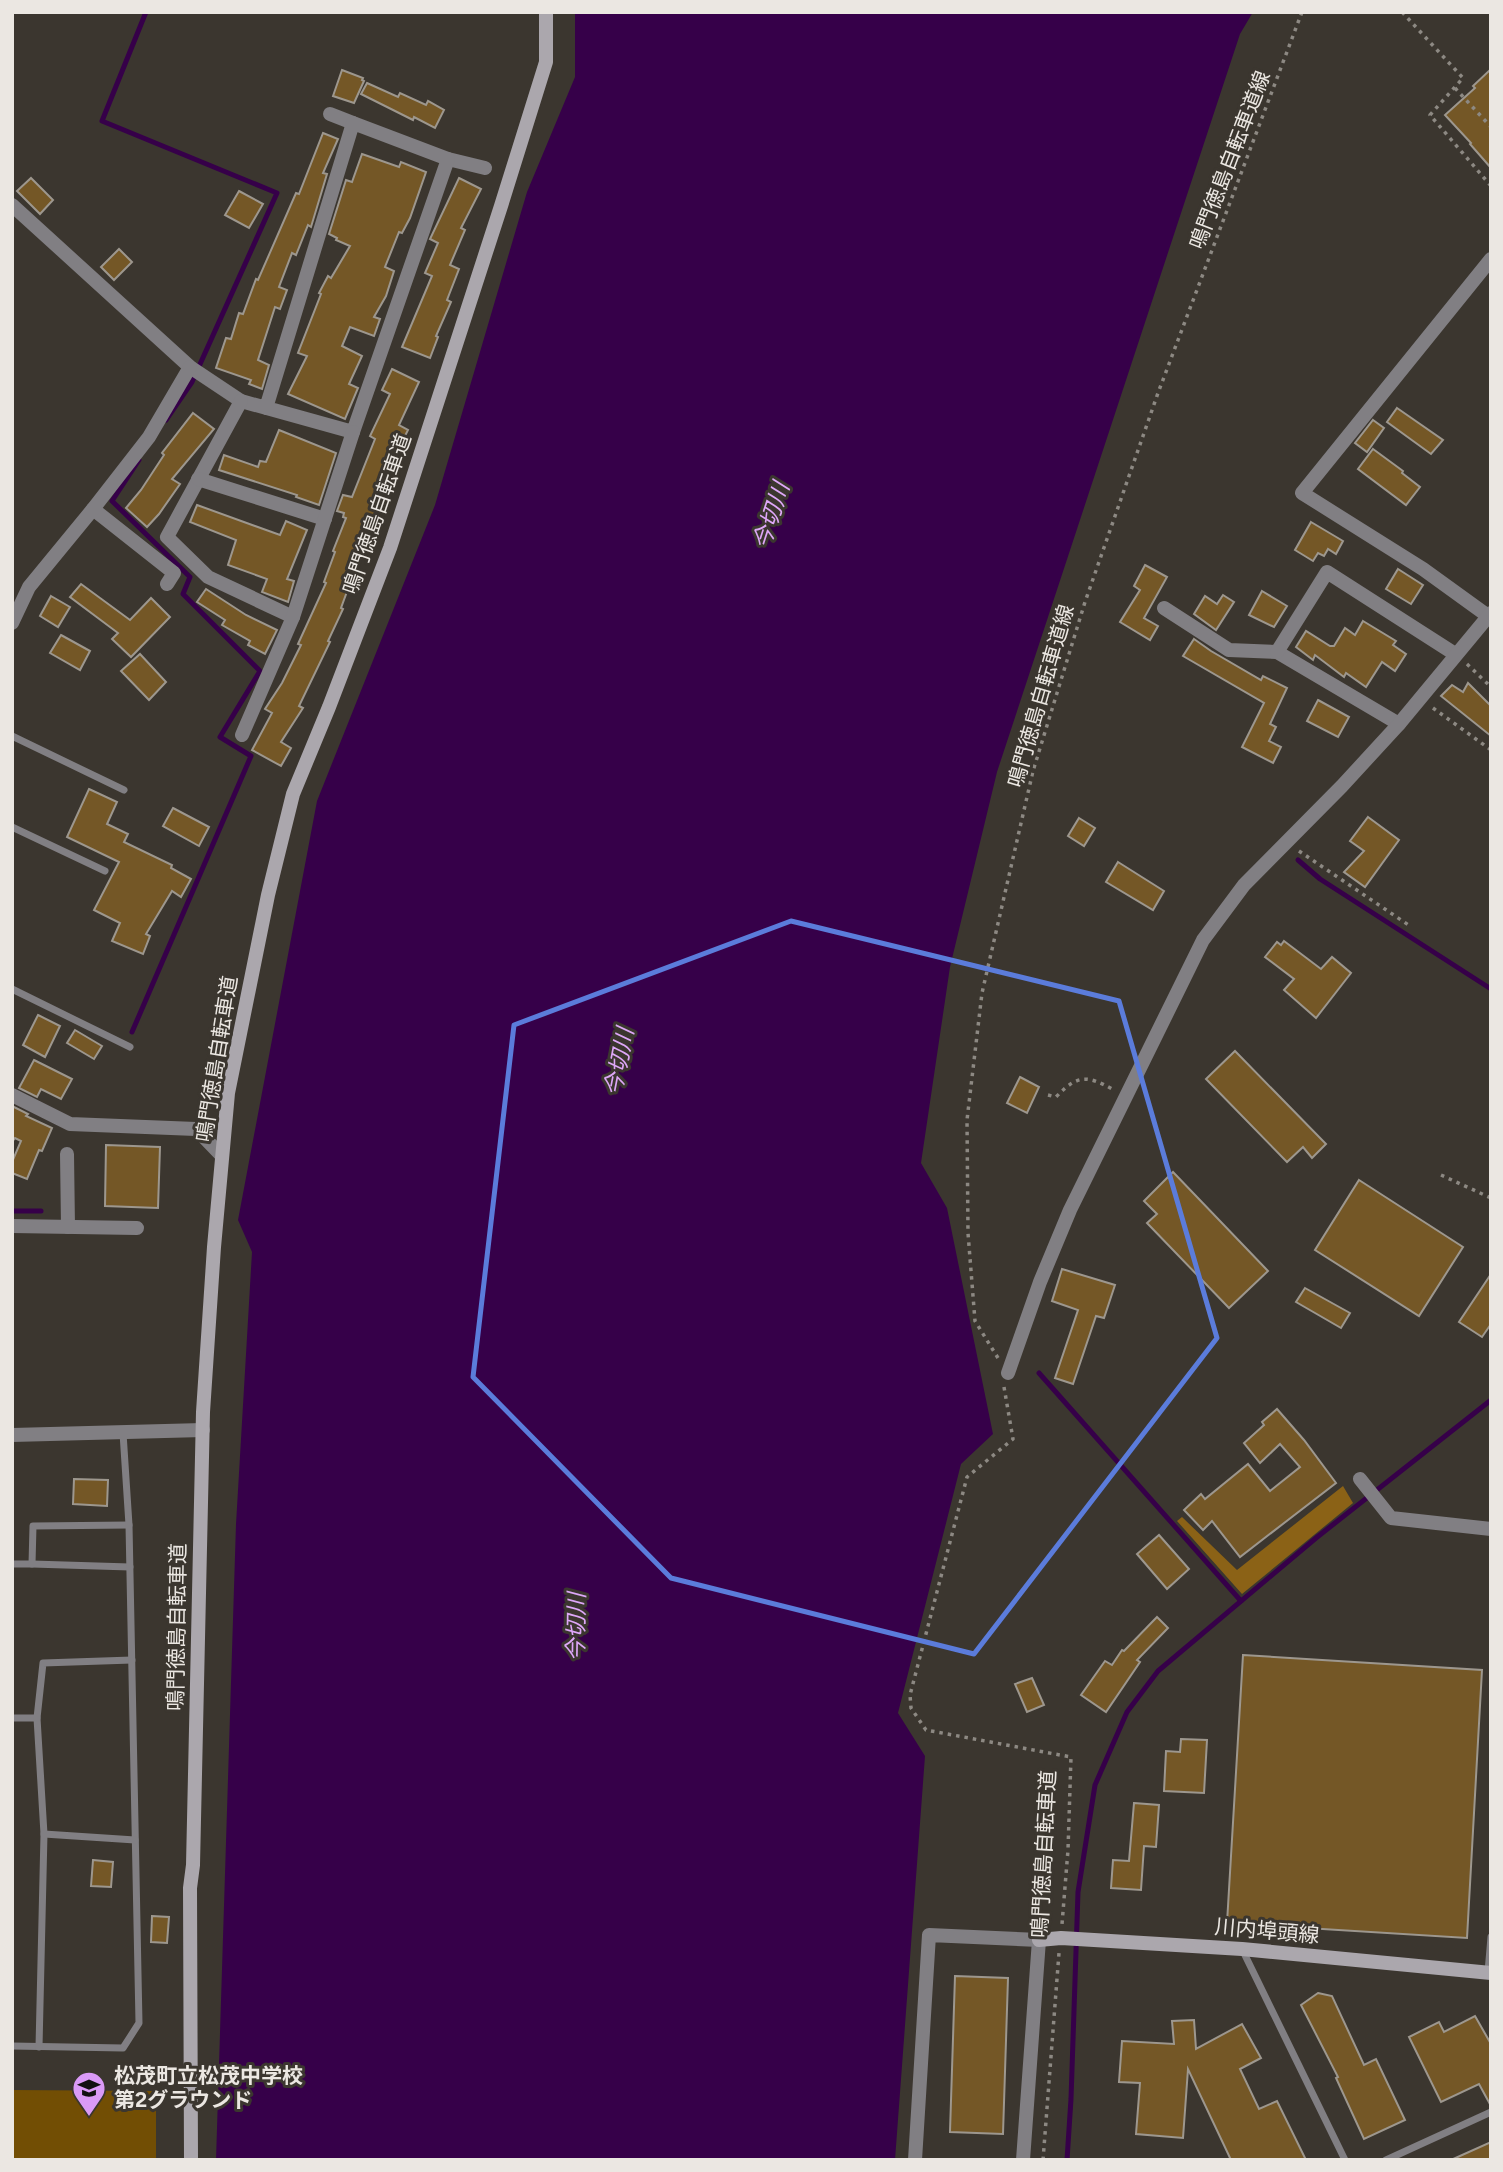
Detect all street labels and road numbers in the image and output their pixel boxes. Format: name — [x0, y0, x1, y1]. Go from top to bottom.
street label: 鳴門徳島自転車道線 — [1184, 67, 1275, 253]
street label: 鳴門徳島自転車道 — [337, 430, 416, 597]
street label: 鳴門徳島自転車道線 — [1002, 602, 1079, 790]
street label: 鳴門徳島自転車道 — [191, 974, 242, 1144]
street label: 鳴門徳島自転車道 — [163, 1543, 190, 1711]
street label: 鳴門徳島自転車道 — [1027, 1769, 1060, 1939]
street label: 川内埠頭線 — [1214, 1913, 1320, 1948]

